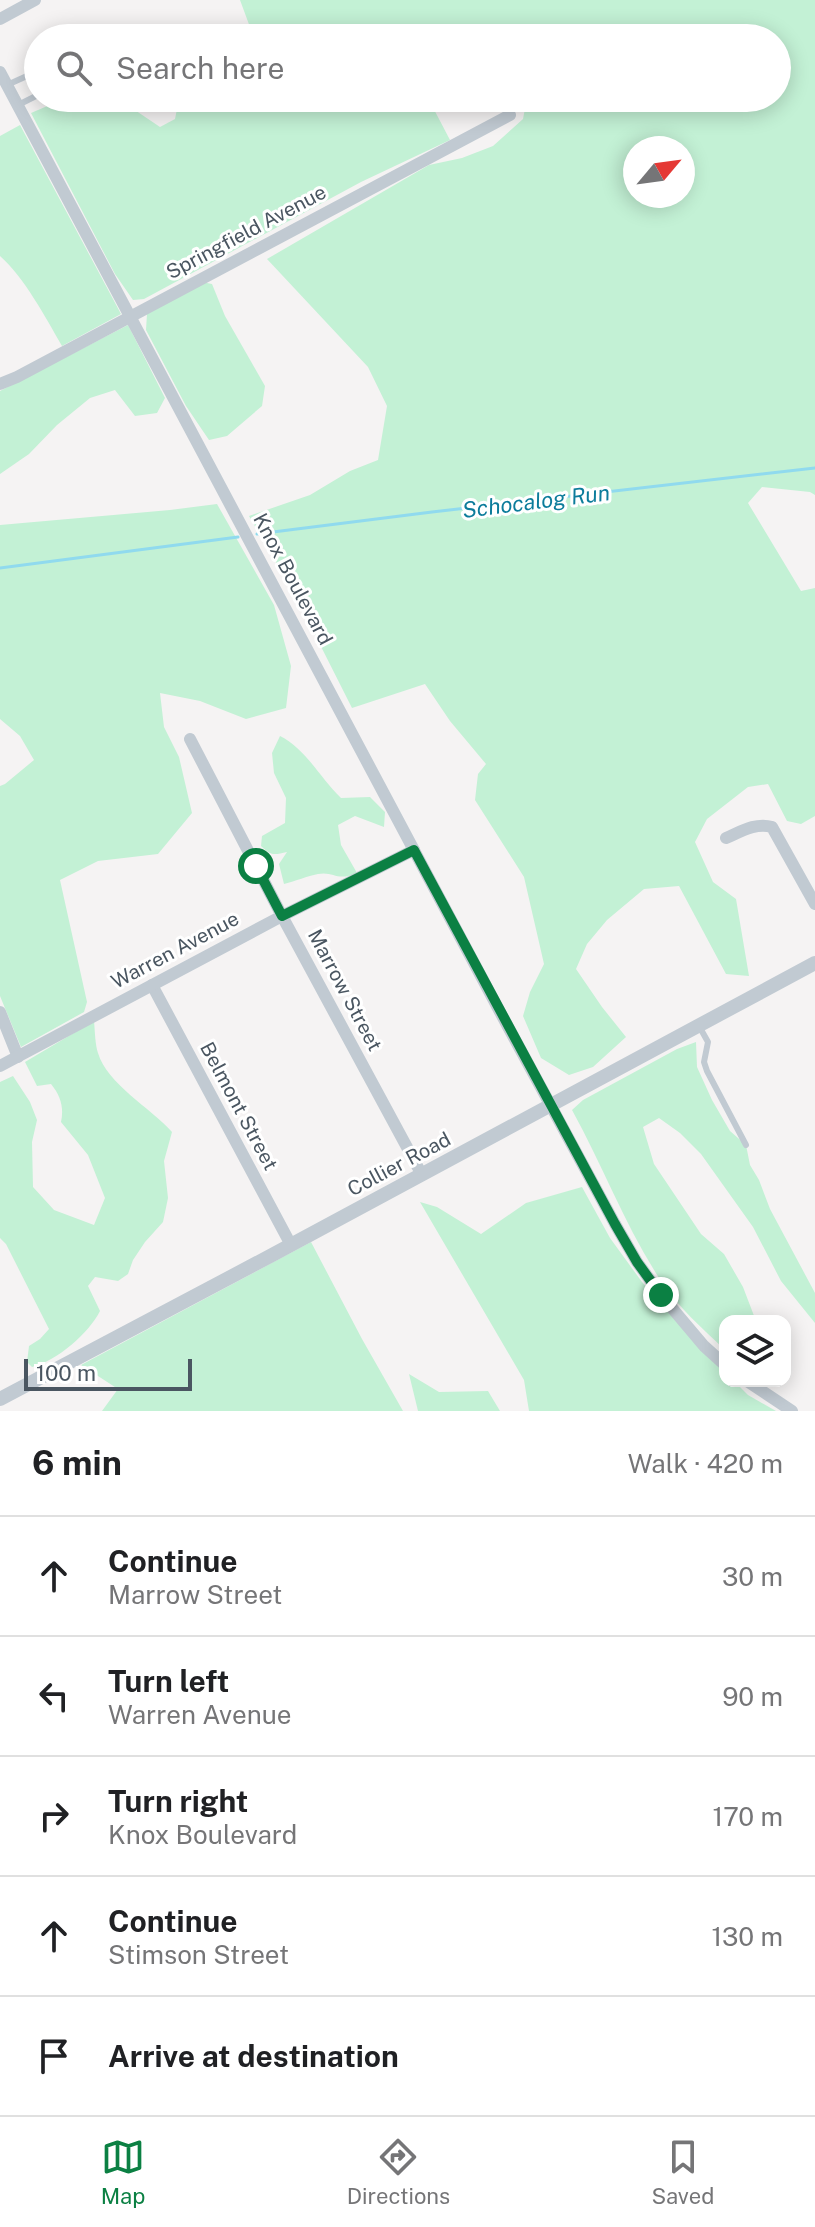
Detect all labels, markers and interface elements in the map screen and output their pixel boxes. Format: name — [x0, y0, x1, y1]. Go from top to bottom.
search box — [24, 24, 791, 112]
icon: search — [52, 46, 96, 90]
text: Search here — [116, 50, 284, 86]
north arrow — [623, 136, 695, 208]
street label: Springfield Avenue — [162, 180, 330, 284]
water label: Schocalog Run — [461, 479, 611, 523]
street label: Knox Boulevard — [248, 509, 338, 649]
route start — [238, 848, 274, 884]
street label: Warren Avenue — [107, 906, 243, 994]
street label: Marrow Street — [303, 925, 387, 1055]
street label: Belmont Street — [195, 1038, 283, 1174]
street label: Collier Road — [343, 1127, 455, 1201]
route end — [643, 1277, 679, 1313]
map controls — [719, 1315, 791, 1387]
button: layers — [719, 1315, 791, 1387]
scale bar — [24, 1355, 192, 1391]
text: 100 m — [36, 1360, 96, 1386]
text: 6 min — [32, 1443, 122, 1483]
text: Walk · 420 m — [628, 1448, 783, 1479]
text: Continue — [108, 1543, 238, 1579]
icon: ahead — [32, 1554, 76, 1598]
text: 30 m — [722, 1561, 783, 1592]
text: Marrow Street — [108, 1579, 282, 1610]
text: Turn left — [108, 1663, 229, 1699]
icon: left — [32, 1674, 76, 1718]
text: 90 m — [722, 1681, 783, 1712]
text: Warren Avenue — [108, 1699, 292, 1730]
text: Turn right — [108, 1783, 248, 1819]
icon: right — [32, 1794, 76, 1838]
text: 170 m — [713, 1801, 783, 1832]
text: Knox Boulevard — [108, 1819, 297, 1850]
text: Continue — [108, 1903, 238, 1939]
icon: ahead — [32, 1914, 76, 1958]
text: 130 m — [711, 1921, 783, 1952]
text: Stimson Street — [108, 1939, 289, 1970]
icon: arrive — [32, 2034, 76, 2078]
text: Arrive at destination — [108, 2038, 399, 2074]
tab: Map — [101, 2135, 145, 2209]
tab: Directions — [347, 2135, 450, 2209]
tab: Saved — [651, 2135, 714, 2209]

